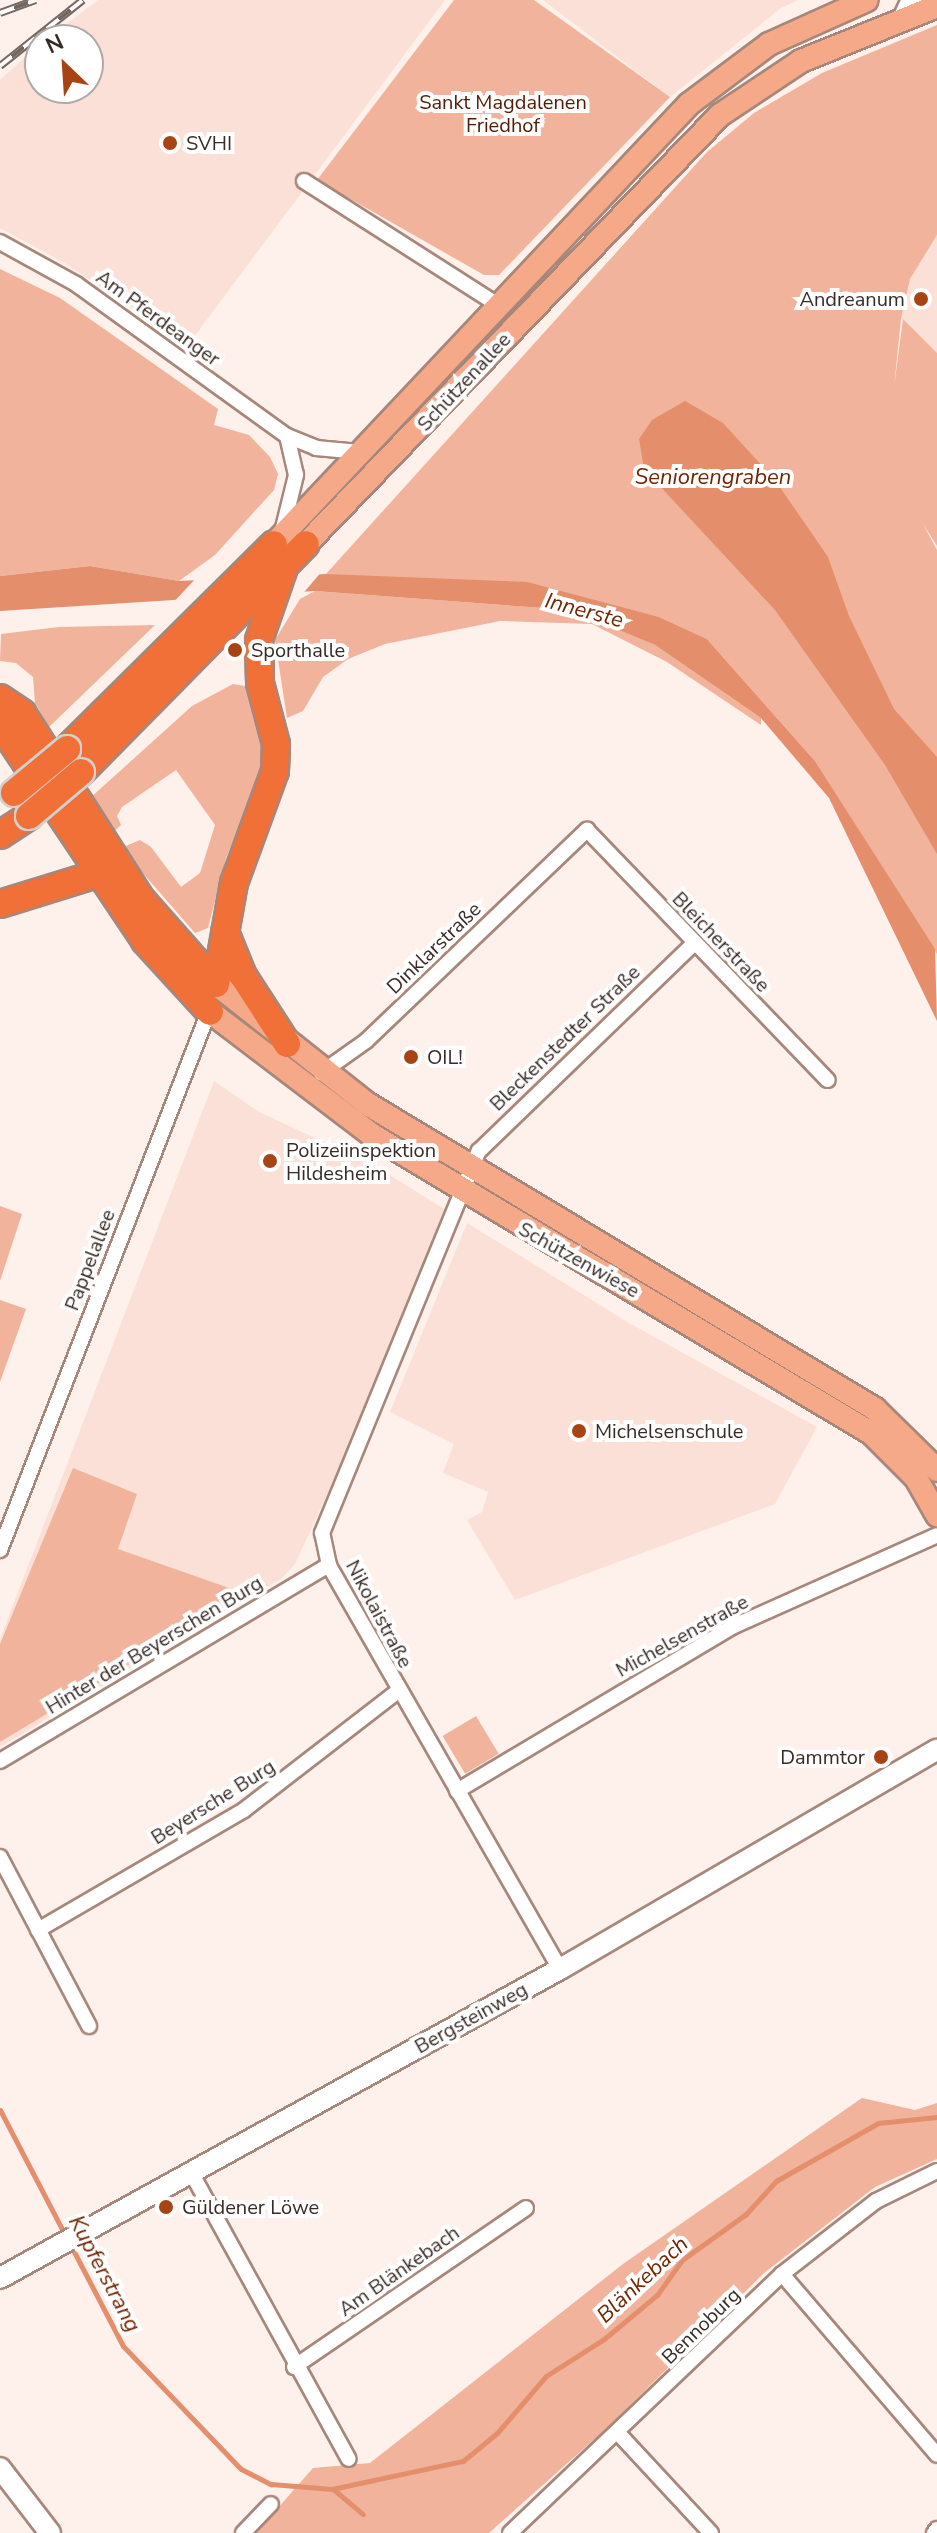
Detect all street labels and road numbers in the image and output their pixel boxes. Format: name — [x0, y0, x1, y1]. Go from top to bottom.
street label: Am Pferdeanger — [91, 265, 225, 371]
street label: Schützenallee — [412, 328, 516, 436]
street label: Bleicherstraße — [667, 887, 775, 997]
street label: Dinklarstraße — [382, 897, 486, 999]
street label: Bleckenstedter Straße — [485, 960, 645, 1116]
street label: Pappelallee — [60, 1206, 120, 1314]
street label: Schützenwiese — [514, 1217, 644, 1303]
street label: Nikolaistraße — [341, 1556, 417, 1672]
street label: Hinter der Beyerschen Burg — [41, 1571, 267, 1719]
street label: Michelsenstraße — [612, 1590, 752, 1682]
street label: Beyersche Burg — [147, 1754, 279, 1850]
street label: Bergsteinweg — [411, 1977, 531, 2059]
street label: Am Blänkebach — [334, 2221, 464, 2321]
street label: Bennoburg — [657, 2283, 745, 2369]

